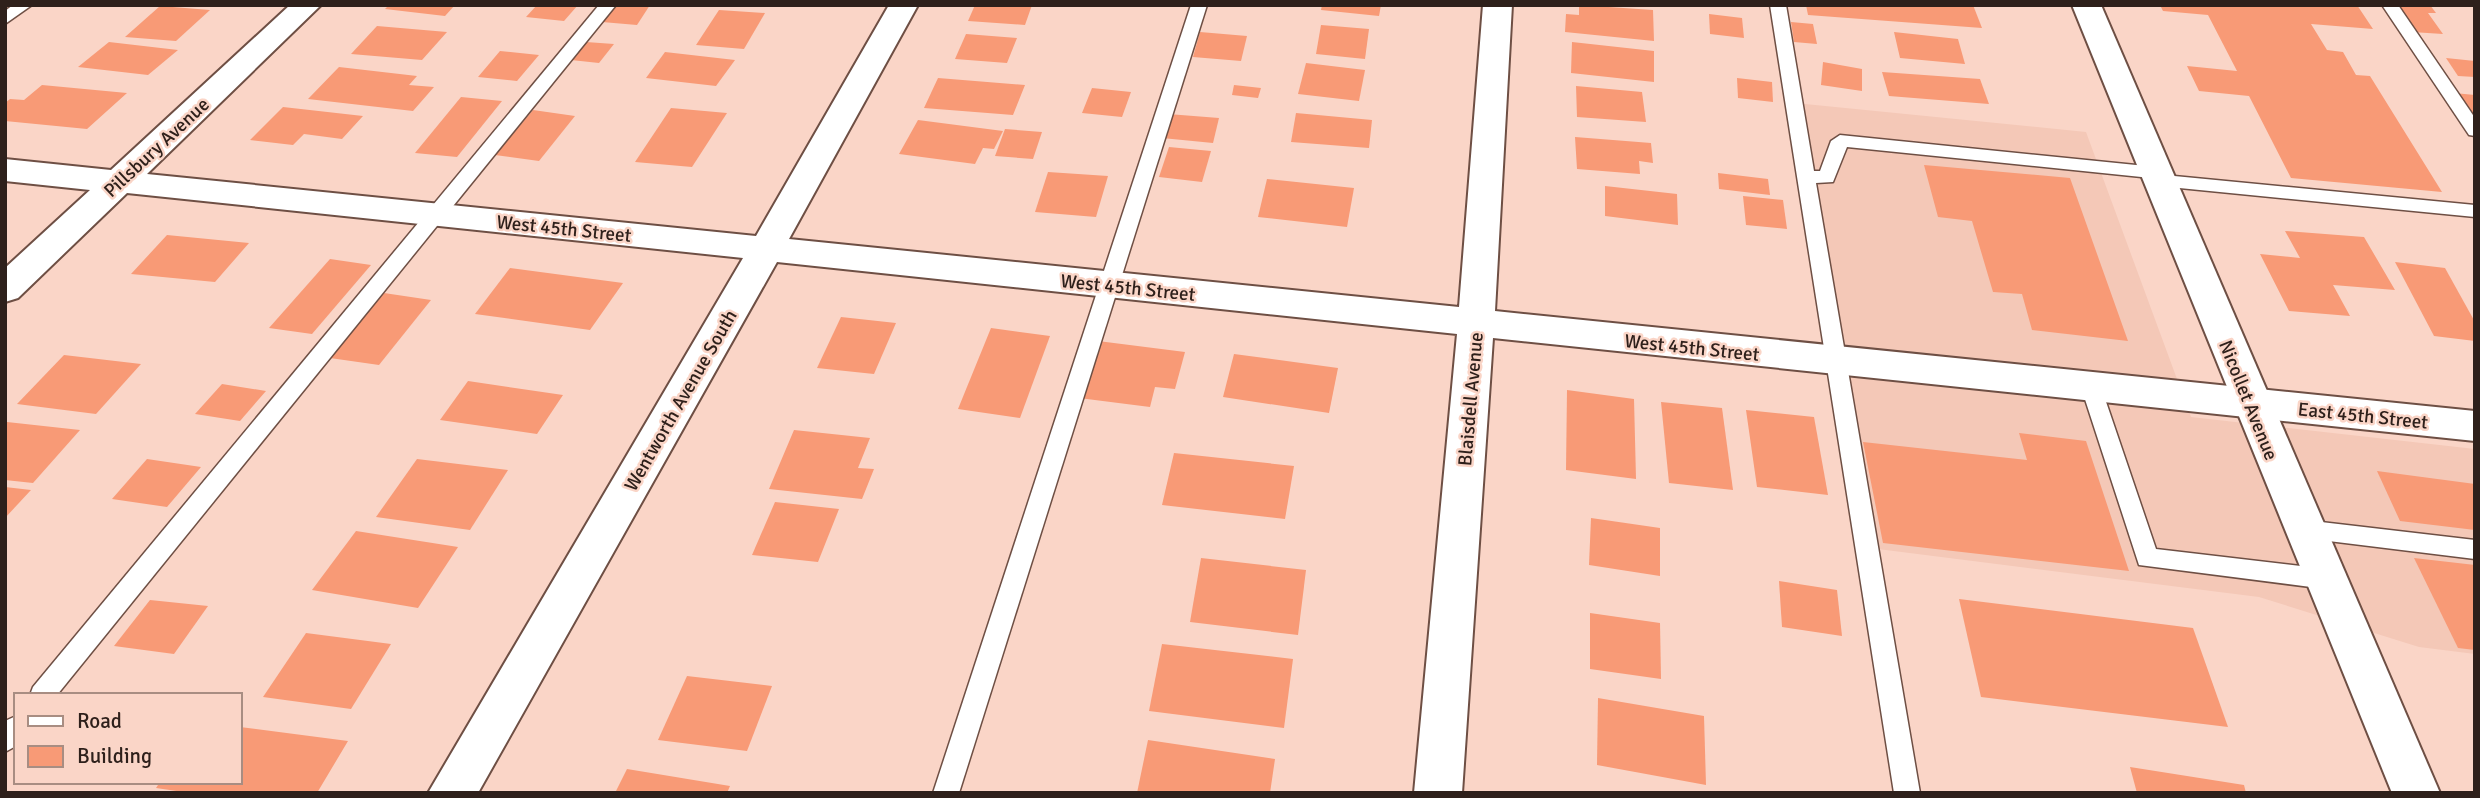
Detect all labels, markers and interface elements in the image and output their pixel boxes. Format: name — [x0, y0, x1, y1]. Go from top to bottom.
street label: Pillsbury Avenue — [99, 93, 214, 203]
street label: West 45th Street — [495, 210, 633, 248]
street label: West 45th Street — [1059, 269, 1197, 307]
street label: Wentworth Avenue South — [619, 306, 743, 495]
street label: West 45th Street — [1623, 329, 1761, 367]
street label: Blaisdell Avenue — [1453, 331, 1489, 467]
street label: Nicollet Avenue — [2213, 337, 2283, 464]
street label: East 45th Street — [2297, 397, 2429, 435]
legend — [14, 693, 242, 784]
text: Road — [77, 708, 122, 734]
text: Building — [77, 743, 152, 769]

